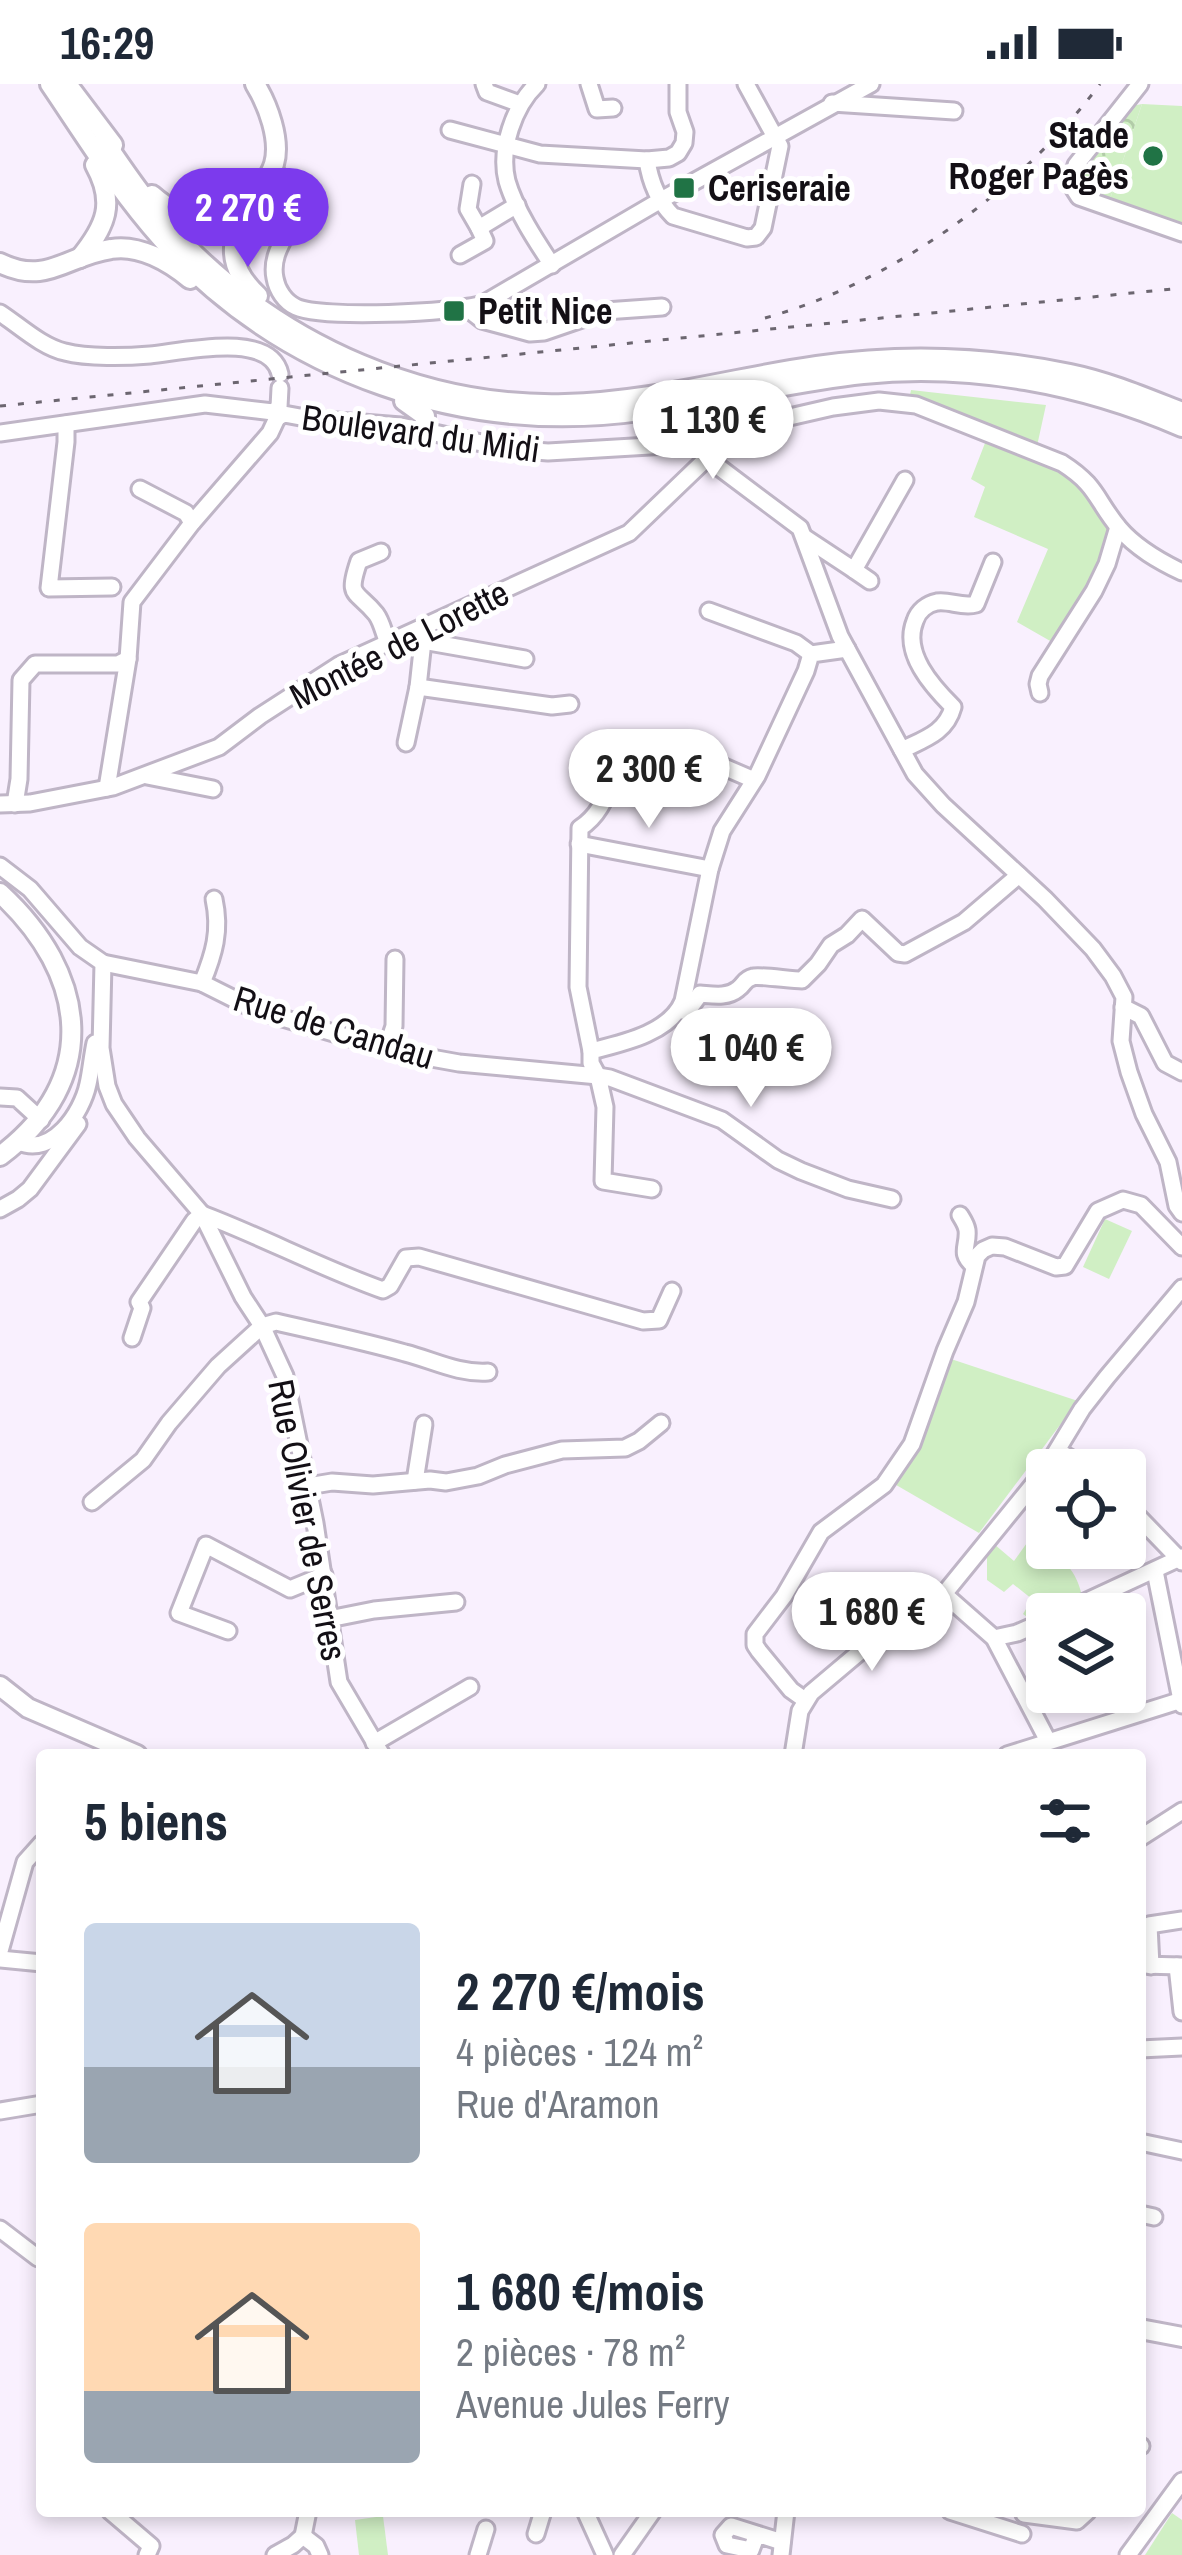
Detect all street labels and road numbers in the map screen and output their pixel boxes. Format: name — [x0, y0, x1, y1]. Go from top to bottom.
street label: Boulevard du Midi — [299, 393, 543, 473]
street label: Montée de Lorette — [281, 568, 517, 720]
street label: Rue de Candau — [228, 974, 440, 1080]
street label: Rue Olivier de Serres — [257, 1375, 359, 1665]

